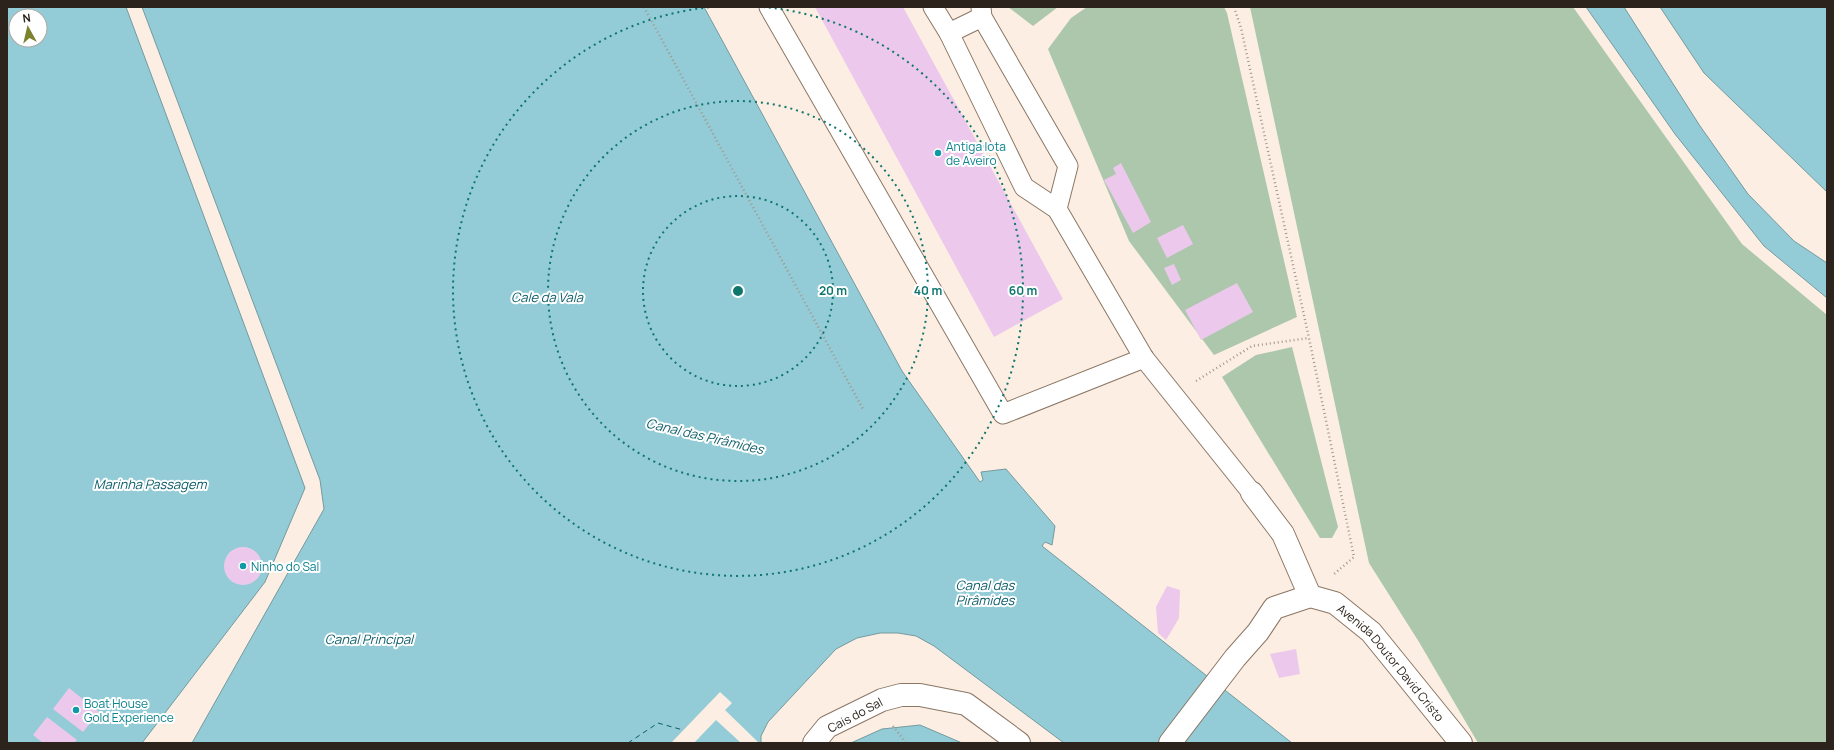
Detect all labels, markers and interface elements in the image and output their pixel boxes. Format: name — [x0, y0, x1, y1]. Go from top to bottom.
north arrow — [8, 8, 48, 48]
text: N — [22, 10, 32, 26]
place label: Antiga lota de Aveiro — [946, 138, 1006, 169]
marker: Antiga lota de Aveiro — [933, 148, 943, 158]
text: 20 m — [819, 282, 847, 299]
text: 40 m — [914, 282, 942, 299]
text: 60 m — [1009, 282, 1037, 299]
centre of rings — [731, 284, 745, 298]
water label: Cale da Vala — [511, 288, 584, 306]
water label: Canal das Pirâmides — [644, 414, 767, 459]
water label: Marinha Passagem — [94, 475, 207, 493]
place label: Ninho do Sal — [251, 558, 319, 575]
marker: Ninho do Sal — [238, 561, 248, 571]
water label: Canal das Pirâmides — [956, 576, 1016, 609]
street label: Avenida Doutor David Cristo — [1334, 600, 1448, 725]
water label: Canal Principal — [325, 630, 415, 648]
street label: Cais do Sal — [824, 693, 886, 737]
place label: Boat House Gold Experience — [84, 695, 174, 726]
marker: Boat House Gold Experience — [71, 705, 81, 715]

